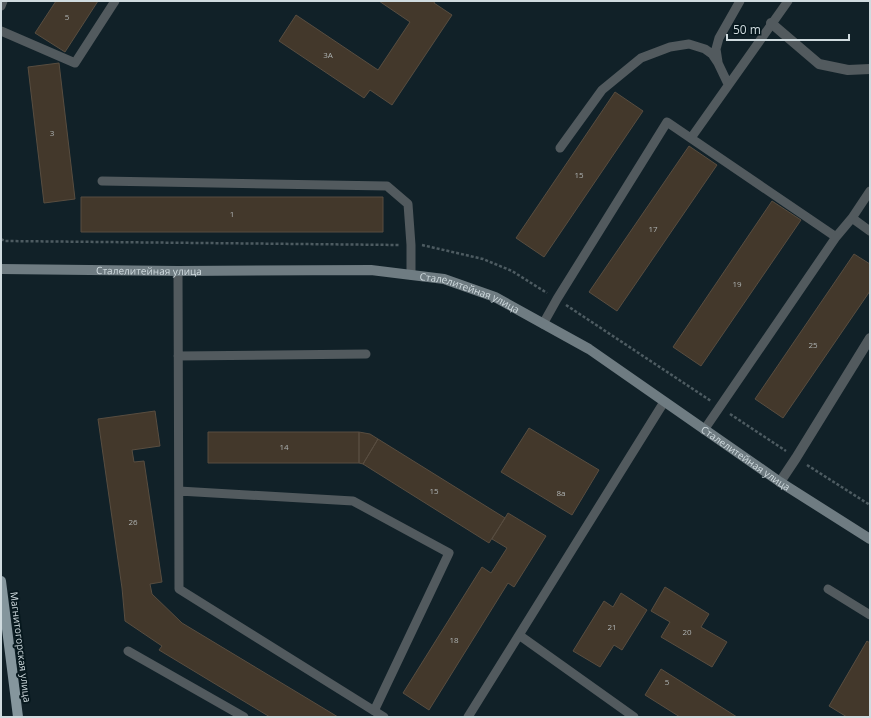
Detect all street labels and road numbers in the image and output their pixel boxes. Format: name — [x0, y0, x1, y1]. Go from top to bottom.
street label: Сталелитейная улица — [96, 263, 202, 278]
street label: Сталелитейная улица — [419, 269, 522, 316]
street label: Сталелитейная улица — [698, 422, 793, 494]
street label: Магнитогорская улица — [7, 591, 35, 703]

